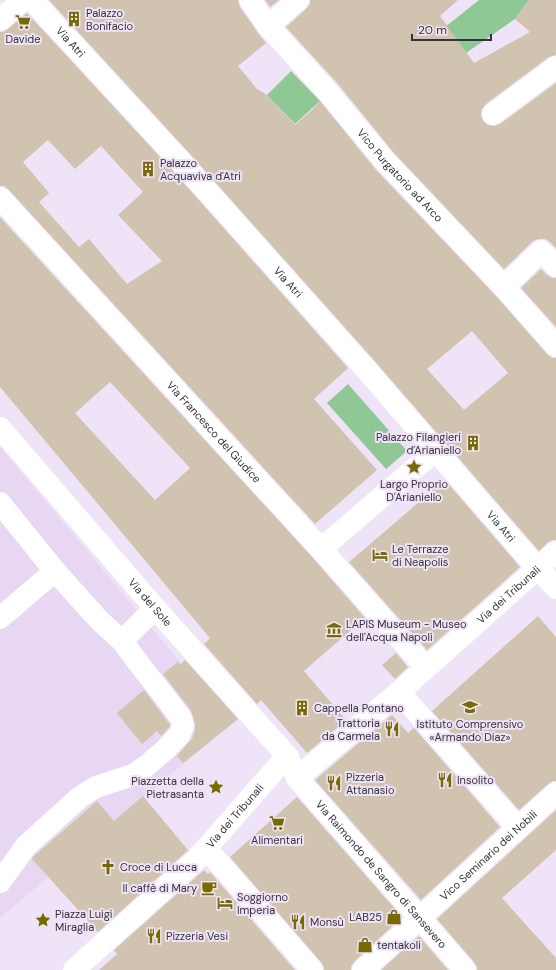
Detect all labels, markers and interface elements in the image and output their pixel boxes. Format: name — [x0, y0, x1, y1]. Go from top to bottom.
place label: Palazzo Bonifacio — [86, 6, 133, 33]
building icon: Palazzo Bonifacio — [65, 10, 83, 28]
supermarket icon: Davide — [14, 13, 32, 31]
scale bar — [412, 16, 491, 42]
text: 20 m — [418, 22, 447, 38]
street label: Via Atri — [53, 24, 88, 60]
place label: Davide — [6, 32, 40, 46]
street label: Vico Purgatorio ad Arco — [354, 126, 446, 225]
place label: Palazzo Acquaviva d'Atri — [160, 156, 241, 183]
building icon: Palazzo Acquaviva d'Atri — [139, 160, 157, 178]
street label: Via Atri — [271, 264, 306, 300]
street label: Via Francesco del Giudice — [164, 378, 264, 486]
place label: Palazzo Filangieri d'Arianiello — [376, 430, 461, 457]
building icon: Palazzo Filangieri d'Arianiello — [464, 434, 482, 452]
place icon: Largo Proprio D'Arianiello — [405, 458, 423, 476]
place label: Largo Proprio D'Arianiello — [380, 477, 448, 504]
street label: Via Atri — [484, 508, 518, 545]
place label: Le Terrazze di Neapolis — [392, 542, 449, 569]
hotel icon: Le Terrazze di Neapolis — [371, 546, 389, 564]
street label: Via dei Tribunali — [474, 562, 543, 626]
street label: Via del Sole — [125, 575, 175, 629]
place label: LAPIS Museum - Museo dell'Acqua Napoli — [346, 617, 466, 644]
museum icon: LAPIS Museum - Museo dell'Acqua Napoli — [325, 621, 343, 639]
school or university icon: Istituto Comprensivo «Armando Diaz» — [461, 698, 479, 716]
building icon: Cappella Pontano — [293, 699, 311, 717]
place label: Cappella Pontano — [314, 701, 404, 715]
place label: Trattoria da Carmela — [322, 716, 380, 743]
place label: Istituto Comprensivo «Armando Diaz» — [417, 717, 523, 744]
restaurant icon: Trattoria da Carmela — [383, 720, 401, 738]
place label: Pizzeria Attanasio — [346, 770, 394, 797]
restaurant icon: Insolito — [436, 771, 454, 789]
place label: Insolito — [457, 773, 494, 787]
place label: Piazzetta della Pietrasanta — [131, 774, 204, 801]
restaurant icon: Pizzeria Attanasio — [325, 774, 343, 792]
place icon: Piazzetta della Pietrasanta — [207, 778, 225, 796]
street label: Via dei Tribunali — [203, 781, 266, 851]
street label: Via Raimondo de Sangro di Sansevero — [313, 797, 450, 951]
street label: Vico Seminario dei Nobili — [437, 807, 540, 903]
supermarket icon: Alimentari — [268, 814, 286, 832]
place label: Alimentari — [251, 833, 303, 847]
church icon: Croce di Lucca — [99, 858, 117, 876]
place label: Croce di Lucca — [120, 860, 197, 874]
cafe icon: Il caffè di Mary — [200, 879, 218, 897]
place label: Il caffè di Mary — [122, 881, 197, 895]
place label: Soggiorno Imperia — [237, 890, 288, 917]
hotel icon: Soggiorno Imperia — [216, 894, 234, 912]
place label: Piazza Luigi Miraglia — [55, 907, 113, 934]
shop icon: LAB25 — [385, 908, 403, 926]
place label: LAB25 — [349, 910, 382, 924]
place icon: Piazza Luigi Miraglia — [34, 911, 52, 929]
restaurant icon: Monsù — [289, 913, 307, 931]
place label: Monsù — [310, 915, 344, 929]
restaurant icon: Pizzeria Vesi — [145, 927, 163, 945]
place label: Pizzeria Vesi — [166, 929, 228, 943]
shop icon: tentakoli — [356, 936, 374, 954]
place label: tentakoli — [377, 938, 421, 952]

